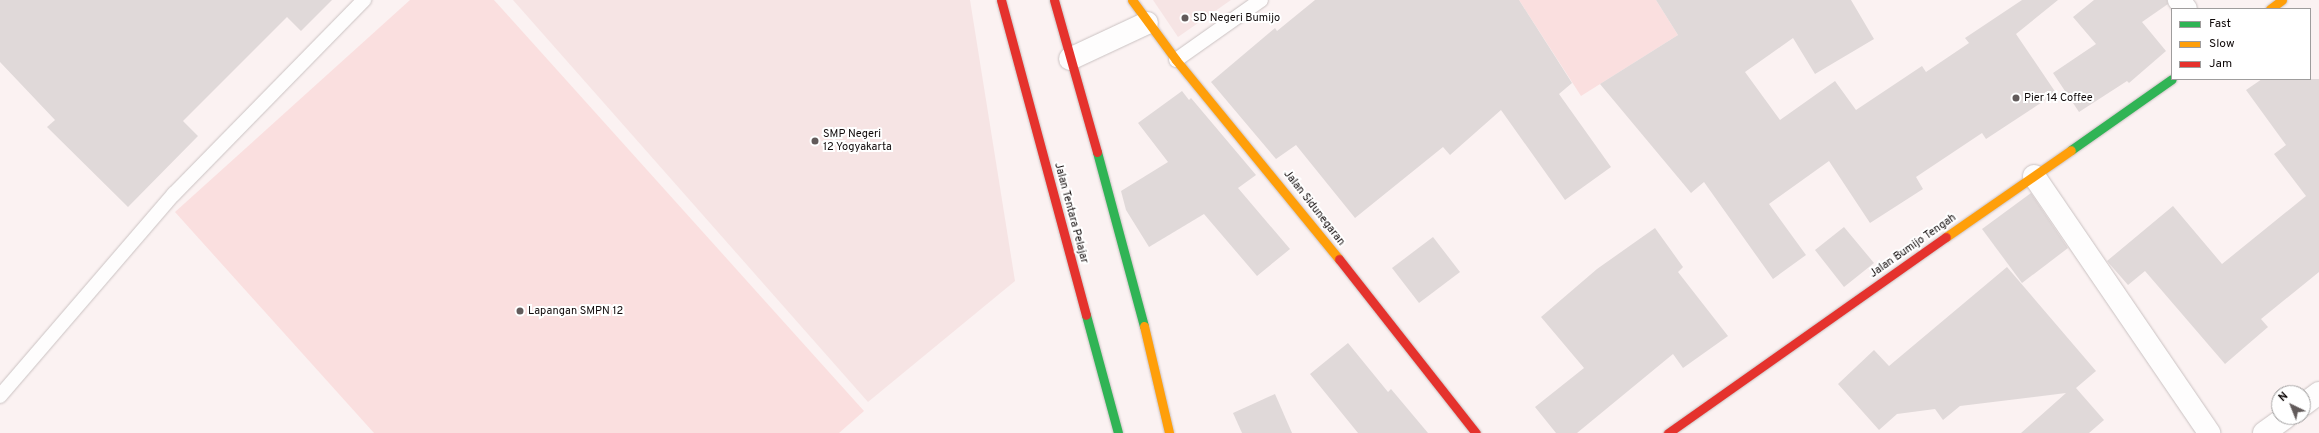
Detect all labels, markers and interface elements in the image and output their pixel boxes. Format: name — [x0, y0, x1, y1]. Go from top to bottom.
legend — [2171, 8, 2311, 80]
place label: SD Negeri Bumijo — [1193, 11, 1280, 25]
marker: SD Negeri Bumijo — [1180, 13, 1190, 23]
text: Fast — [2209, 16, 2231, 32]
text: Slow — [2209, 36, 2235, 52]
text: Jam — [2209, 56, 2232, 72]
place label: Pier 14 Coffee — [2024, 91, 2093, 105]
marker: Pier 14 Coffee — [2011, 93, 2021, 103]
place label: SMP Negeri 12 Yogyakarta — [823, 128, 892, 154]
marker: SMP Negeri 12 Yogyakarta — [810, 136, 820, 146]
street label: Jalan Tentara Pelajar — [1051, 161, 1091, 265]
street label: Jalan Sidunegaran — [1280, 168, 1348, 248]
street label: Jalan Bumijo Tengah — [1867, 211, 1959, 281]
place label: Lapangan SMPN 12 — [528, 304, 623, 318]
marker: Lapangan SMPN 12 — [515, 306, 525, 316]
north arrow — [2271, 385, 2311, 425]
text: N — [2276, 389, 2291, 405]

